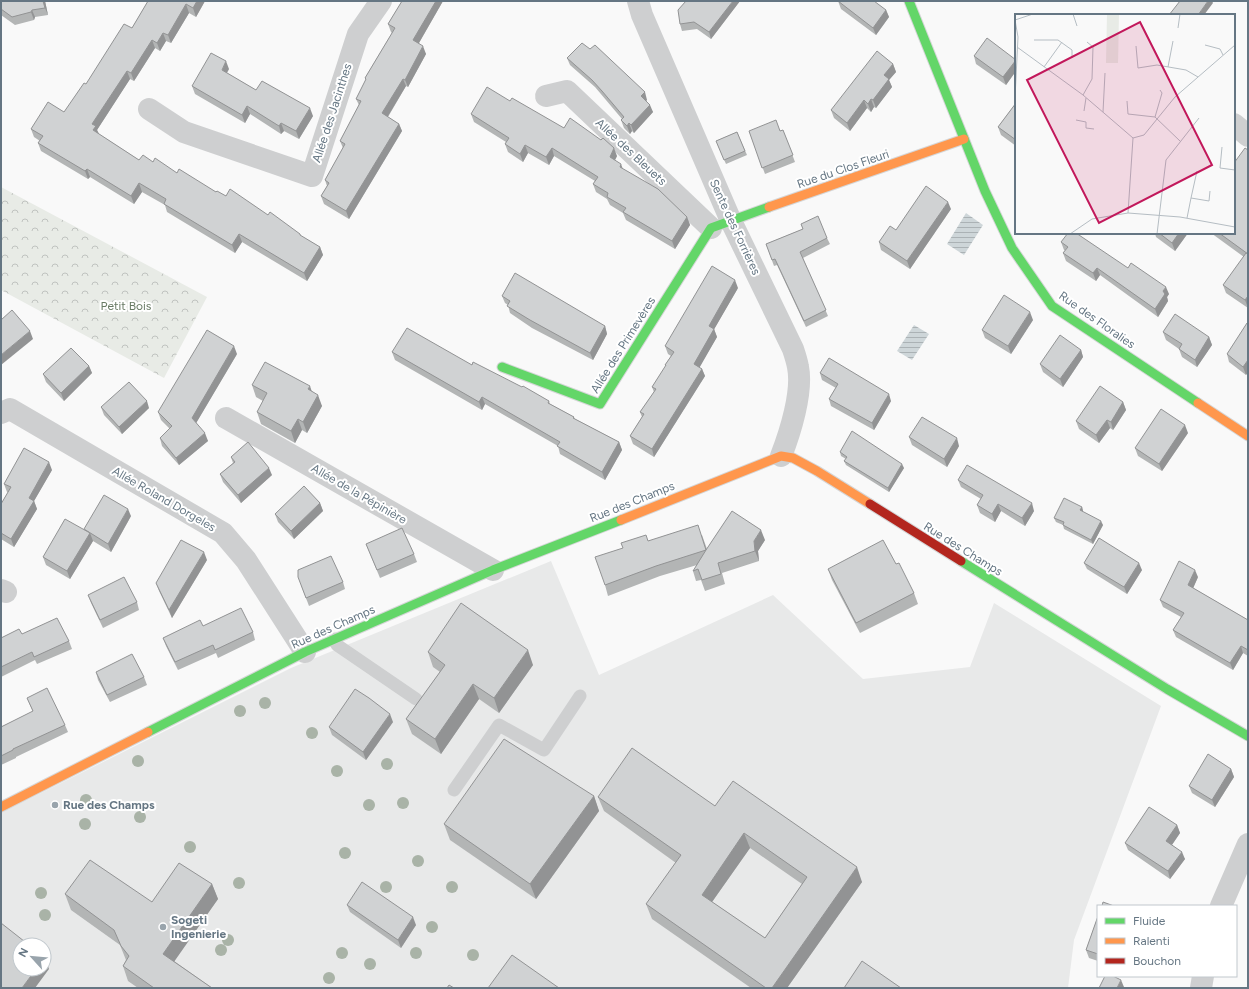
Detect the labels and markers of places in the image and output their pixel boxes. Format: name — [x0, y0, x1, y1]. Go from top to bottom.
place label: Rue des Champs — [63, 798, 155, 812]
marker: Rue des Champs — [50, 800, 60, 810]
place label: Sogeti Ingenierie — [171, 913, 226, 941]
marker: Sogeti Ingenierie — [158, 922, 168, 932]

